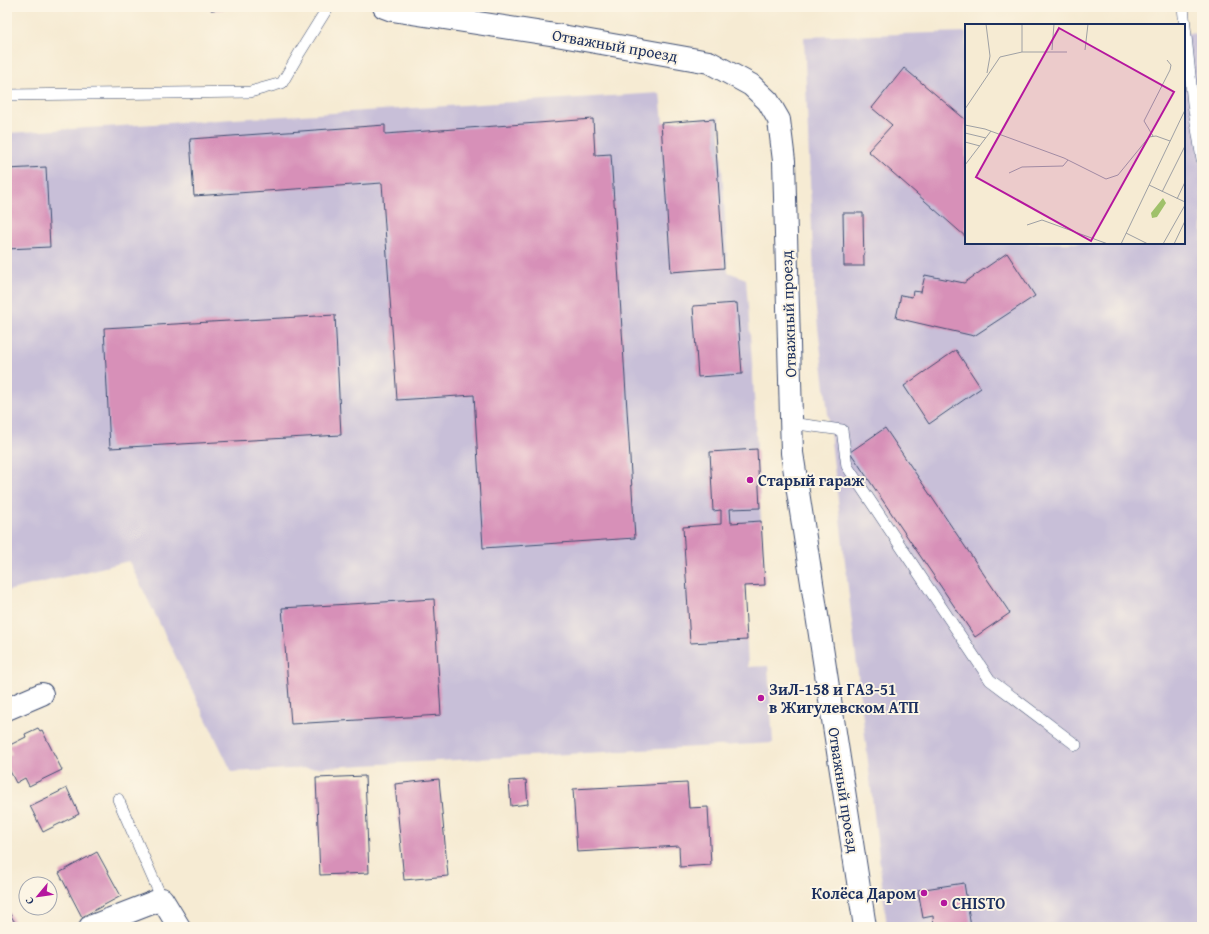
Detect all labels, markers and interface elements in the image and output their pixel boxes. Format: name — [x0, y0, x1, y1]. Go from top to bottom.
street label: Отважный проезд — [550, 22, 680, 68]
inset map — [965, 24, 1185, 244]
street label: Отважный проезд — [774, 250, 802, 378]
place label: Старый гараж — [758, 468, 865, 492]
marker: Старый гараж — [745, 475, 755, 485]
place label: ЗиЛ-158 и ГАЗ-51 в Жигулевском АТП — [769, 677, 919, 719]
marker: ЗиЛ-158 и ГАЗ-51 в Жигулевском АТП — [756, 693, 766, 703]
street label: Отважный проезд — [822, 725, 866, 855]
north arrow — [18, 876, 58, 916]
place label: Колёса Даром — [811, 881, 916, 905]
marker: Колёса Даром — [919, 888, 929, 898]
place label: CHISTO — [952, 891, 1005, 915]
text: С — [21, 894, 38, 907]
marker: CHISTO — [939, 898, 949, 908]

